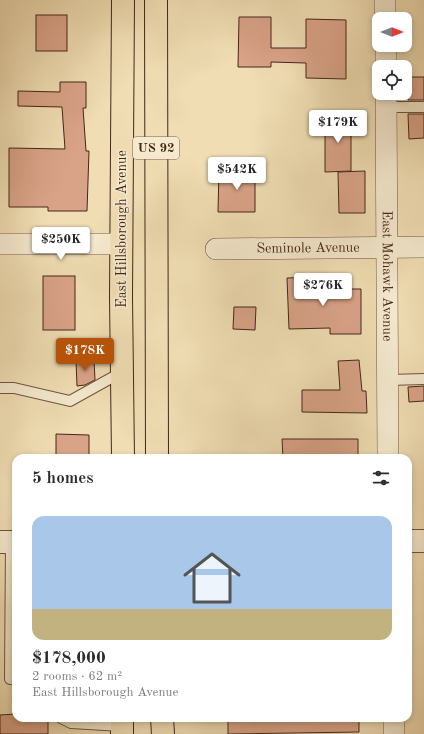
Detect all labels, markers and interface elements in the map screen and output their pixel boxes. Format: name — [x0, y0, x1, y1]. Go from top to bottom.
north arrow — [372, 12, 412, 52]
map controls — [372, 12, 412, 100]
button: locate — [372, 60, 412, 100]
pin: $179K — [310, 110, 366, 144]
text: $179K — [318, 116, 358, 129]
road number: US 92 — [133, 137, 179, 159]
street label: East Hillsborough Avenue — [115, 150, 129, 308]
pin: $542K — [209, 157, 265, 191]
text: $542K — [217, 163, 257, 176]
street label: East Mohawk Avenue — [380, 210, 394, 342]
pin: $250K — [33, 227, 89, 261]
text: $250K — [41, 233, 81, 246]
street label: Seminole Avenue — [256, 241, 360, 256]
pin: $276K — [295, 273, 351, 307]
text: $276K — [303, 279, 343, 292]
pin: $178K — [57, 338, 113, 372]
text: $178K — [65, 344, 105, 357]
icon: filters — [370, 467, 392, 489]
text: 5 homes — [32, 470, 94, 487]
icon: home — [176, 542, 248, 614]
text: $178,000 — [32, 650, 106, 667]
text: 2 rooms · 62 m² — [32, 670, 122, 683]
text: East Hillsborough Avenue — [32, 686, 178, 699]

